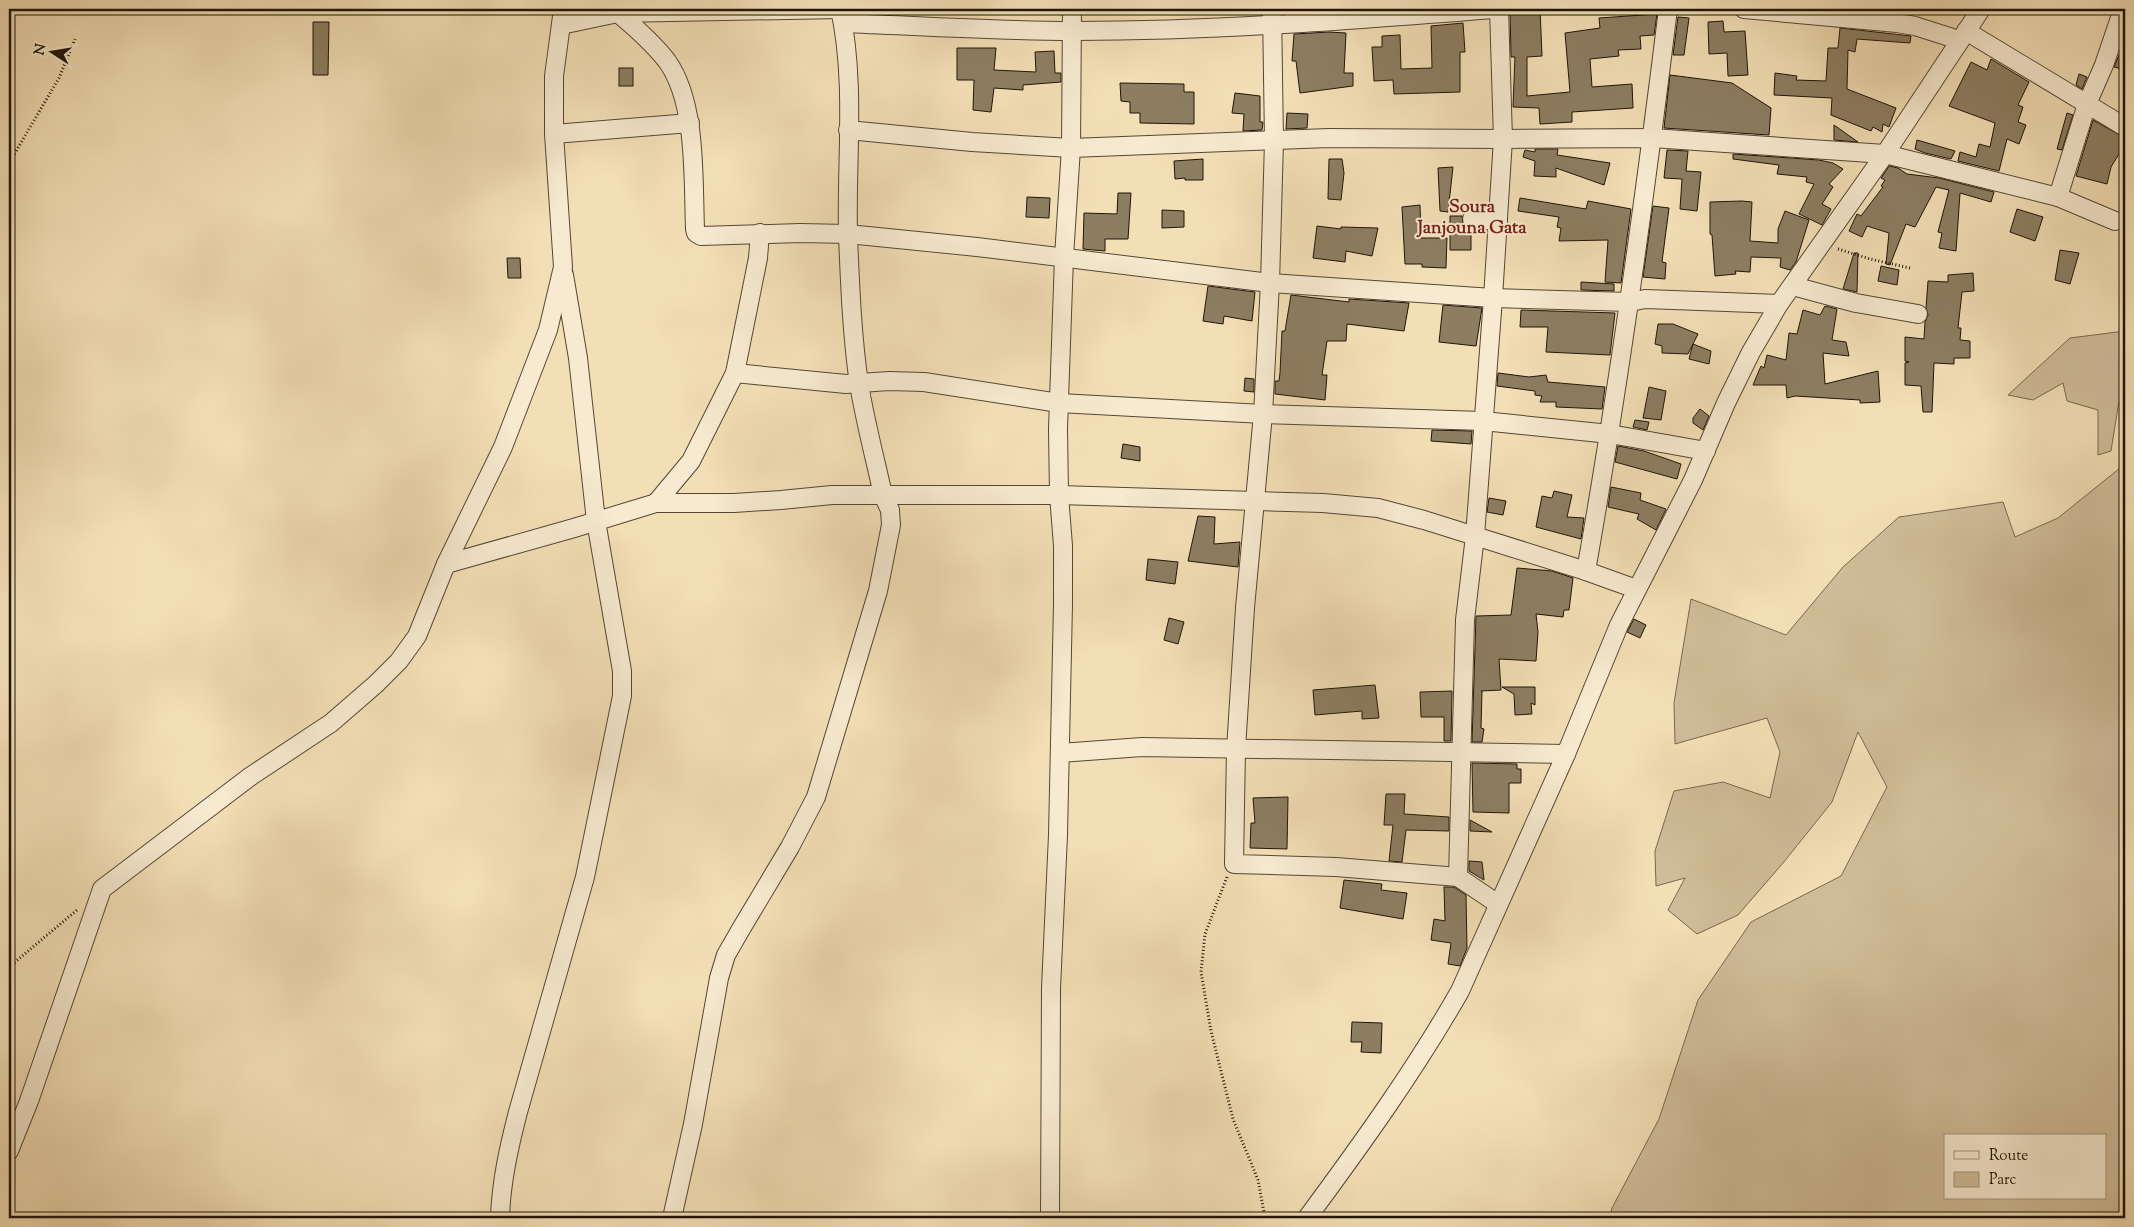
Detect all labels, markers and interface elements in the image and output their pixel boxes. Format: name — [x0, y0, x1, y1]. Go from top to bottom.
north arrow — [28, 28, 78, 78]
text: N — [30, 42, 52, 57]
district label: Soura Janjouna Gata — [1415, 195, 1527, 242]
legend — [1944, 1134, 2106, 1200]
text: Route — [1989, 1146, 2028, 1167]
text: Parc — [1989, 1170, 2017, 1191]

